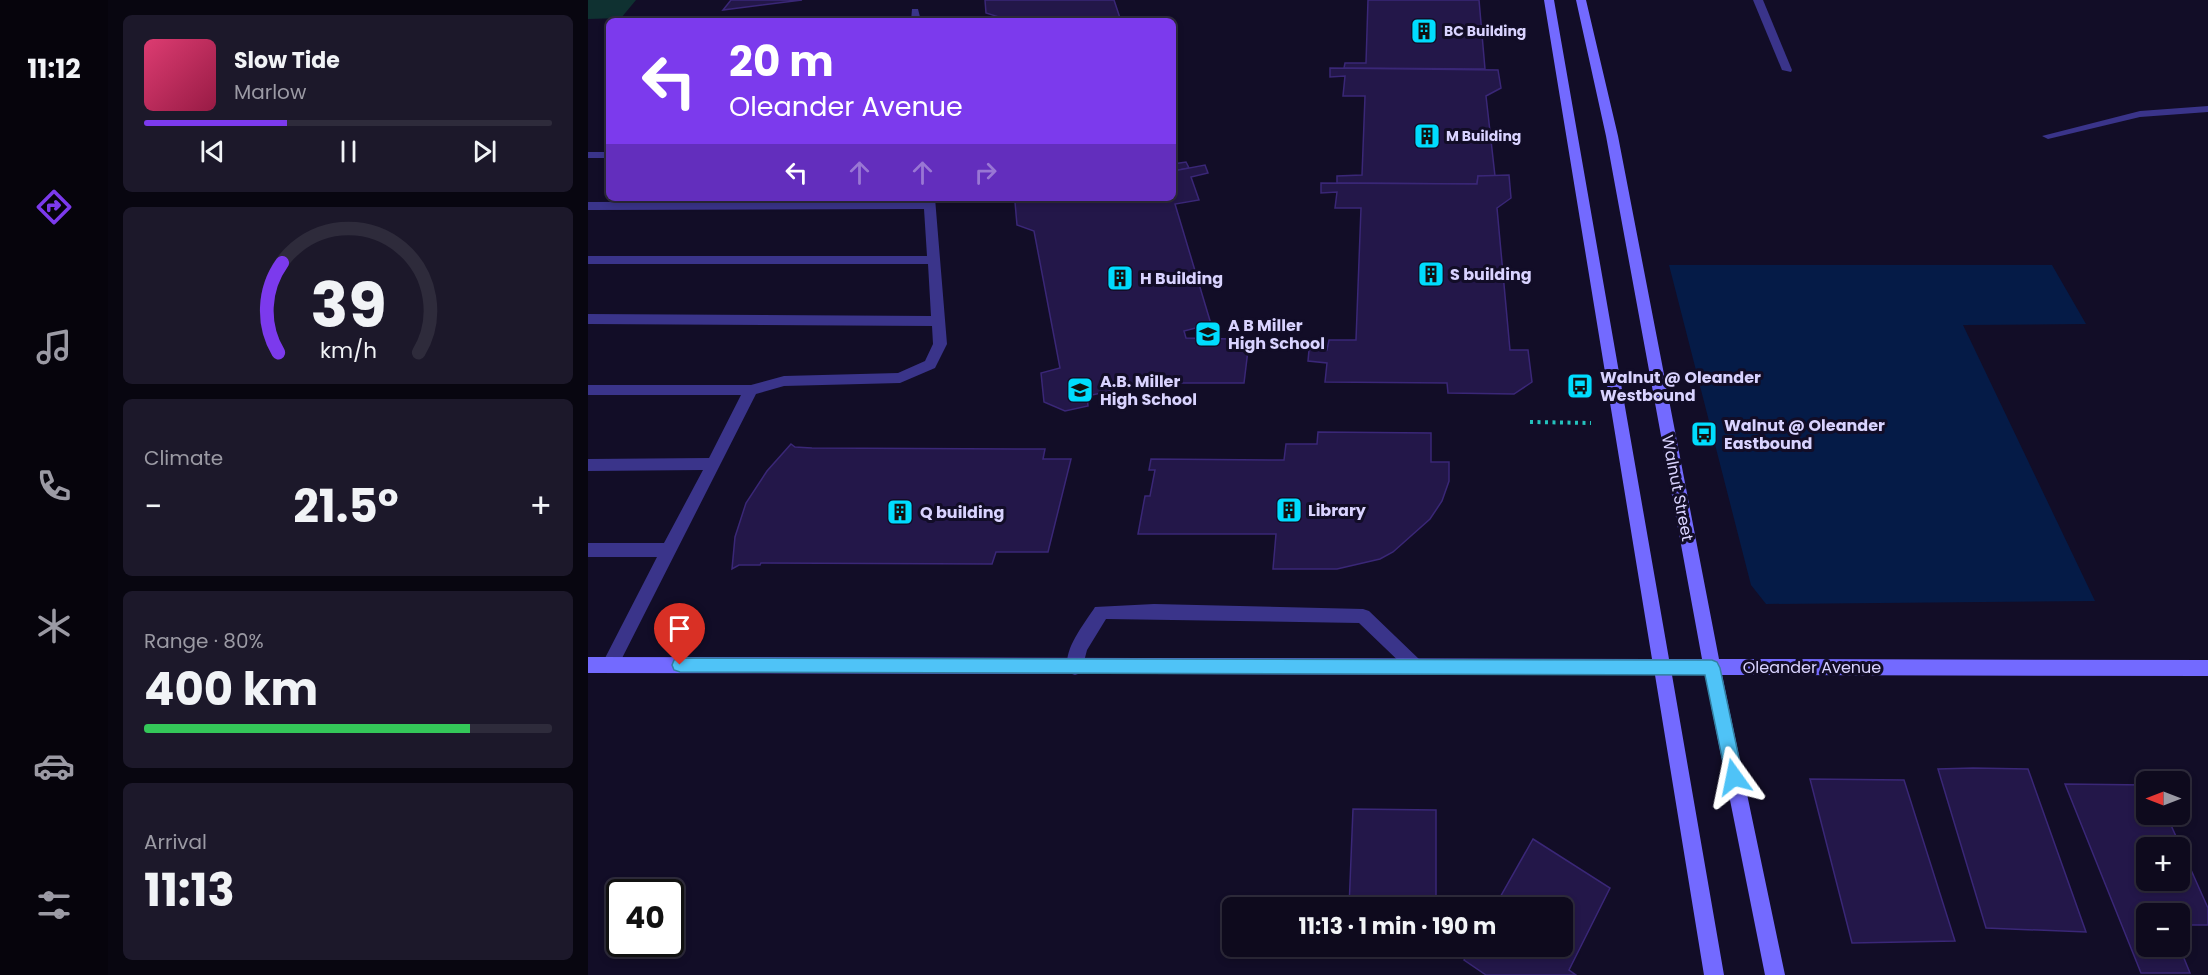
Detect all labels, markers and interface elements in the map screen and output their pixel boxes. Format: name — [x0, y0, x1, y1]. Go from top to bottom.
building icon: BC Building — [1409, 16, 1439, 46]
place label: BC Building — [1444, 21, 1526, 41]
text: 20 m — [729, 32, 834, 91]
icon: left — [630, 42, 708, 120]
text: Slow Tide — [234, 45, 340, 76]
text: 11:12 — [27, 50, 81, 87]
text: Marlow — [234, 78, 306, 106]
text: Oleander Avenue — [729, 88, 963, 125]
building icon: M Building — [1412, 121, 1442, 151]
place label: M Building — [1446, 126, 1521, 146]
icon: previous — [196, 135, 229, 168]
icon: pause — [332, 135, 365, 168]
icon: next — [468, 135, 501, 168]
icon: left — [780, 156, 813, 189]
icon: ahead — [843, 156, 876, 189]
icon: ahead — [906, 156, 939, 189]
icon: right — [969, 156, 1002, 189]
icon: directions — [33, 186, 75, 228]
building icon: S building — [1416, 259, 1446, 289]
text: 39 — [310, 261, 386, 349]
building icon: H Building — [1105, 263, 1135, 293]
place label: S building — [1450, 263, 1532, 286]
place label: H Building — [1140, 267, 1223, 290]
place label: A B Miller High School — [1228, 314, 1325, 355]
school or university icon: A B Miller High School — [1193, 319, 1223, 349]
icon: music — [33, 326, 75, 368]
text: km/h — [319, 335, 377, 366]
place label: Walnut @ Oleander Westbound — [1600, 366, 1761, 407]
place label: A.B. Miller High School — [1100, 370, 1197, 411]
bus stop icon: Walnut @ Oleander Westbound — [1565, 371, 1595, 401]
school or university icon: A.B. Miller High School — [1065, 375, 1095, 405]
place label: Walnut @ Oleander Eastbound — [1724, 414, 1885, 455]
bus stop icon: Walnut @ Oleander Eastbound — [1689, 419, 1719, 449]
street label: Walnut Street — [1656, 433, 1699, 543]
text: Climate — [144, 444, 223, 472]
icon: phone — [33, 465, 75, 507]
text: 21.5° — [293, 475, 399, 538]
text: − — [144, 483, 162, 530]
text: + — [529, 483, 552, 530]
building icon: Library — [1274, 495, 1304, 525]
building icon: Q building — [885, 497, 915, 527]
place label: Library — [1308, 499, 1367, 522]
place label: Q building — [920, 501, 1004, 524]
pin — [654, 603, 705, 665]
icon: climate — [33, 605, 75, 647]
icon: arrive — [663, 612, 696, 645]
text: Range · 80% — [144, 627, 264, 655]
street label: Oleander Avenue — [1743, 656, 1881, 679]
text: 400 km — [144, 658, 318, 721]
icon: car — [33, 745, 75, 787]
position arrow — [1702, 745, 1766, 809]
north arrow — [2136, 771, 2190, 825]
map controls — [2136, 771, 2190, 957]
text: Arrival — [144, 828, 207, 856]
button: + — [2136, 837, 2190, 891]
text: 11:13 — [144, 859, 235, 922]
speed limit sign: 40 — [606, 879, 684, 957]
icon: filters — [33, 884, 75, 926]
button: − — [2136, 903, 2190, 957]
text: 11:13 · 1 min · 190 m — [1299, 911, 1496, 942]

